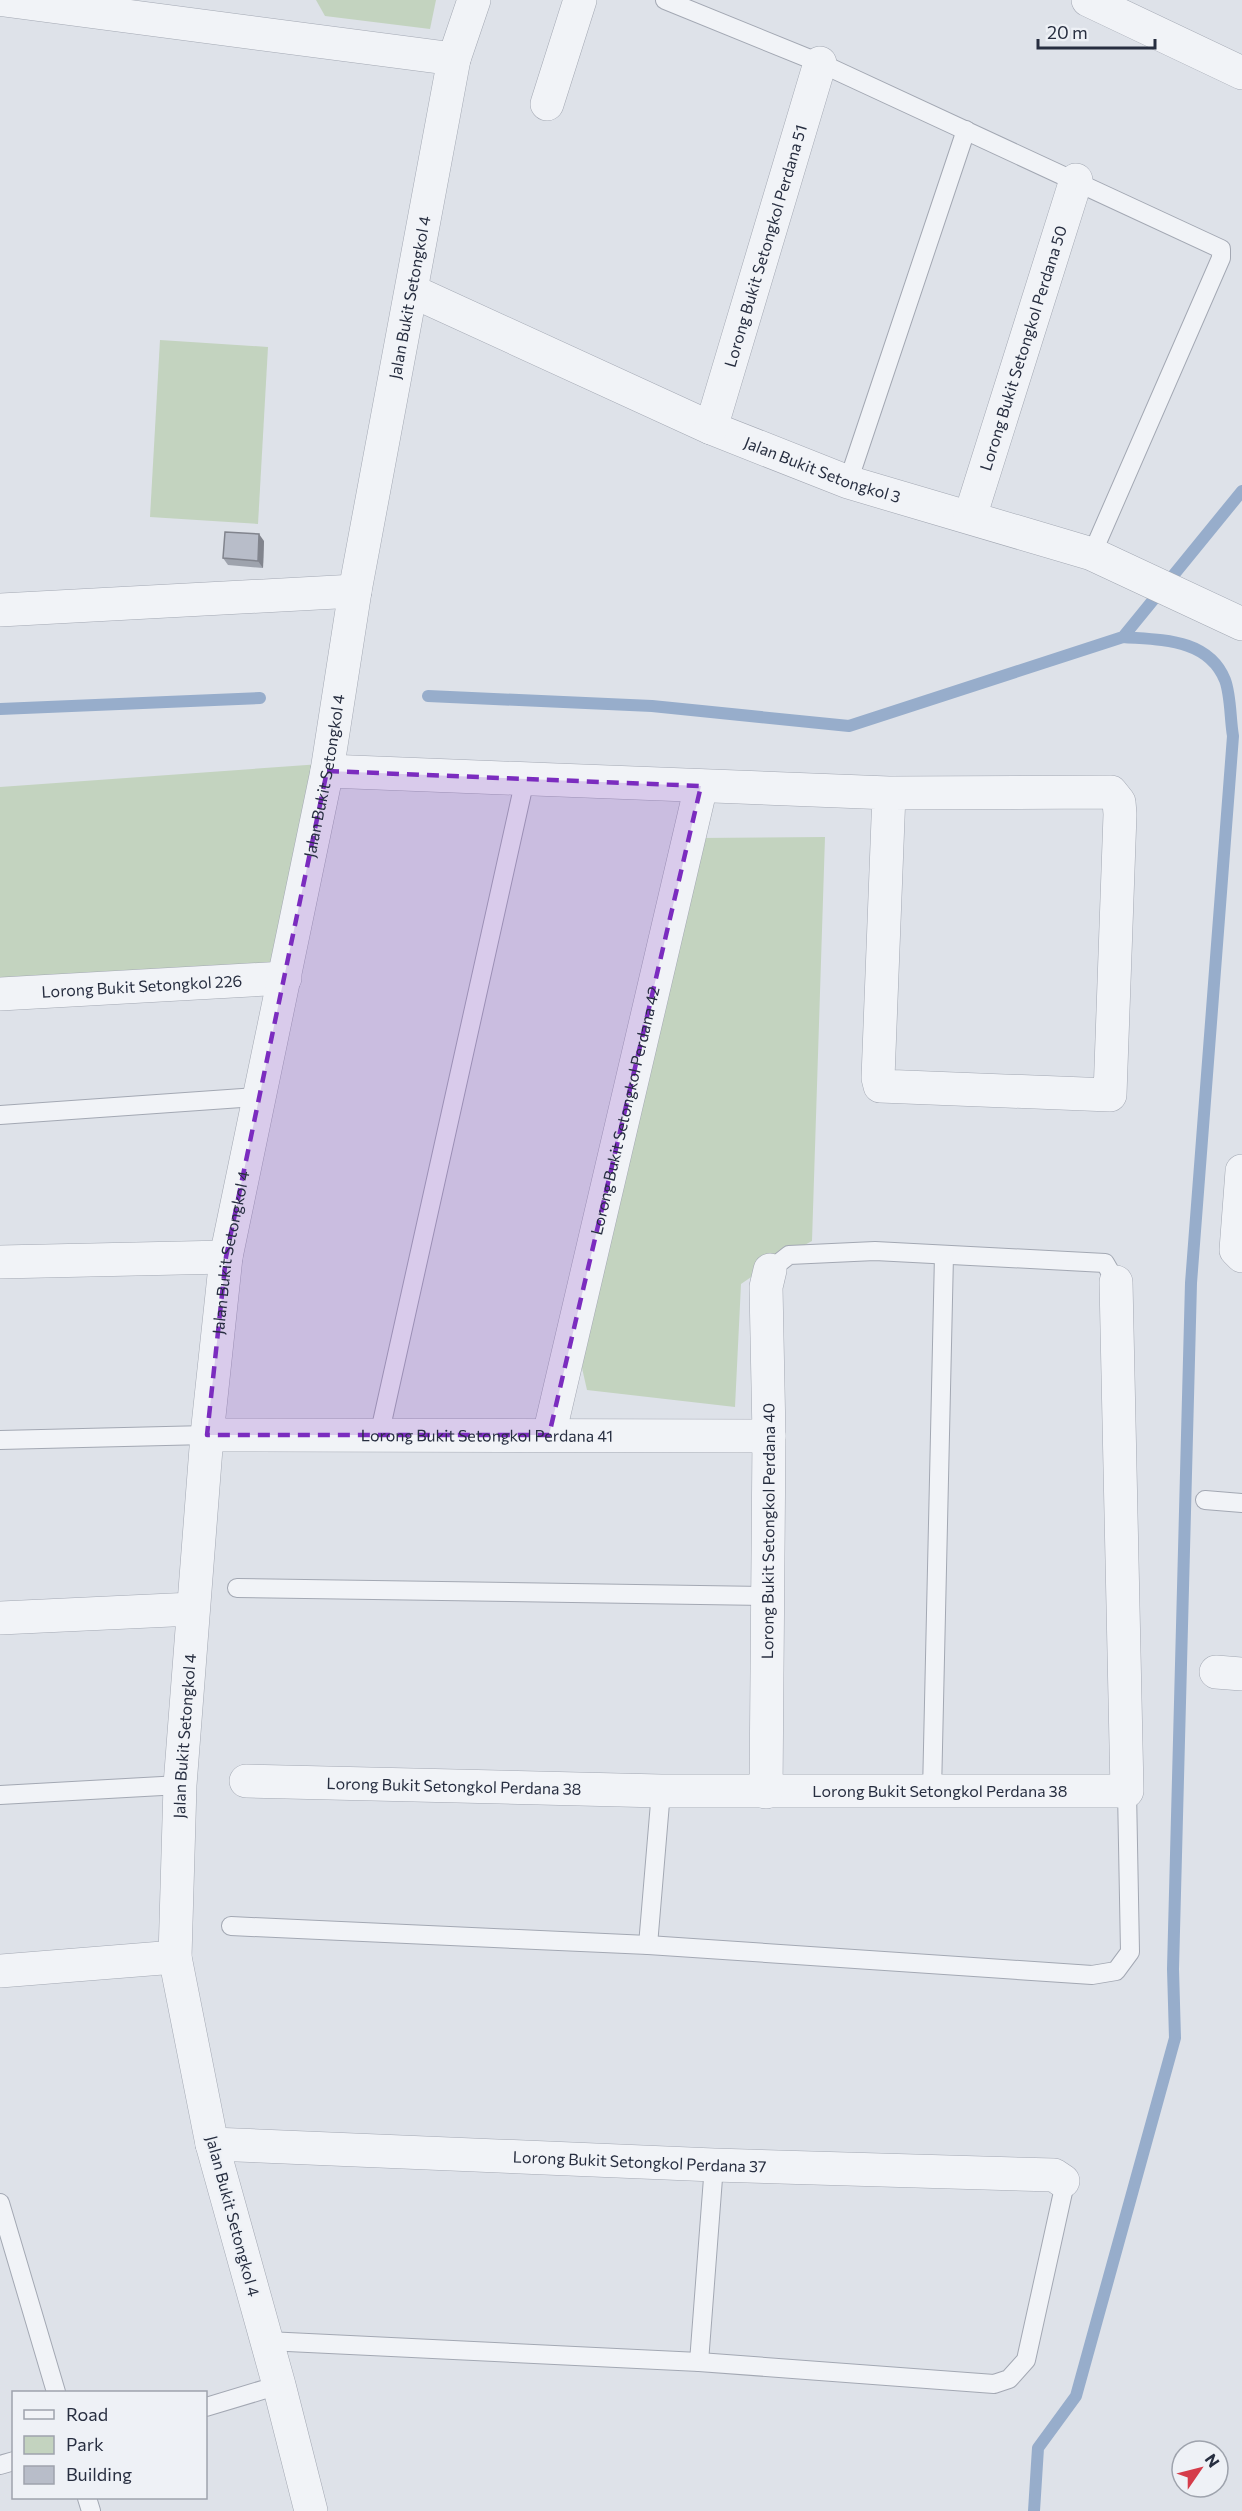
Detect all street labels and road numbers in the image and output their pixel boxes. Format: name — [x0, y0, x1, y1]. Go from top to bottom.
street label: Lorong Bukit Setongkol Perdana 51 — [720, 122, 810, 369]
street label: Jalan Bukit Setongkol 4 — [385, 214, 434, 381]
street label: Lorong Bukit Setongkol Perdana 50 — [975, 223, 1070, 473]
street label: Jalan Bukit Setongkol 3 — [742, 432, 903, 506]
street label: Jalan Bukit Setongkol 4 — [299, 692, 348, 859]
street label: Lorong Bukit Setongkol 226 — [41, 970, 243, 1001]
street label: Lorong Bukit Setongkol Perdana 42 — [586, 984, 663, 1237]
street label: Jalan Bukit Setongkol 4 — [208, 1168, 253, 1335]
street label: Lorong Bukit Setongkol Perdana 40 — [757, 1403, 778, 1659]
street label: Lorong Bukit Setongkol Perdana 41 — [361, 1425, 613, 1445]
street label: Jalan Bukit Setongkol 4 — [169, 1652, 199, 1819]
street label: Lorong Bukit Setongkol Perdana 38 — [326, 1773, 582, 1798]
street label: Lorong Bukit Setongkol Perdana 38 — [812, 1781, 1067, 1800]
street label: Jalan Bukit Setongkol 4 — [203, 2133, 264, 2299]
street label: Lorong Bukit Setongkol Perdana 37 — [512, 2147, 767, 2176]

